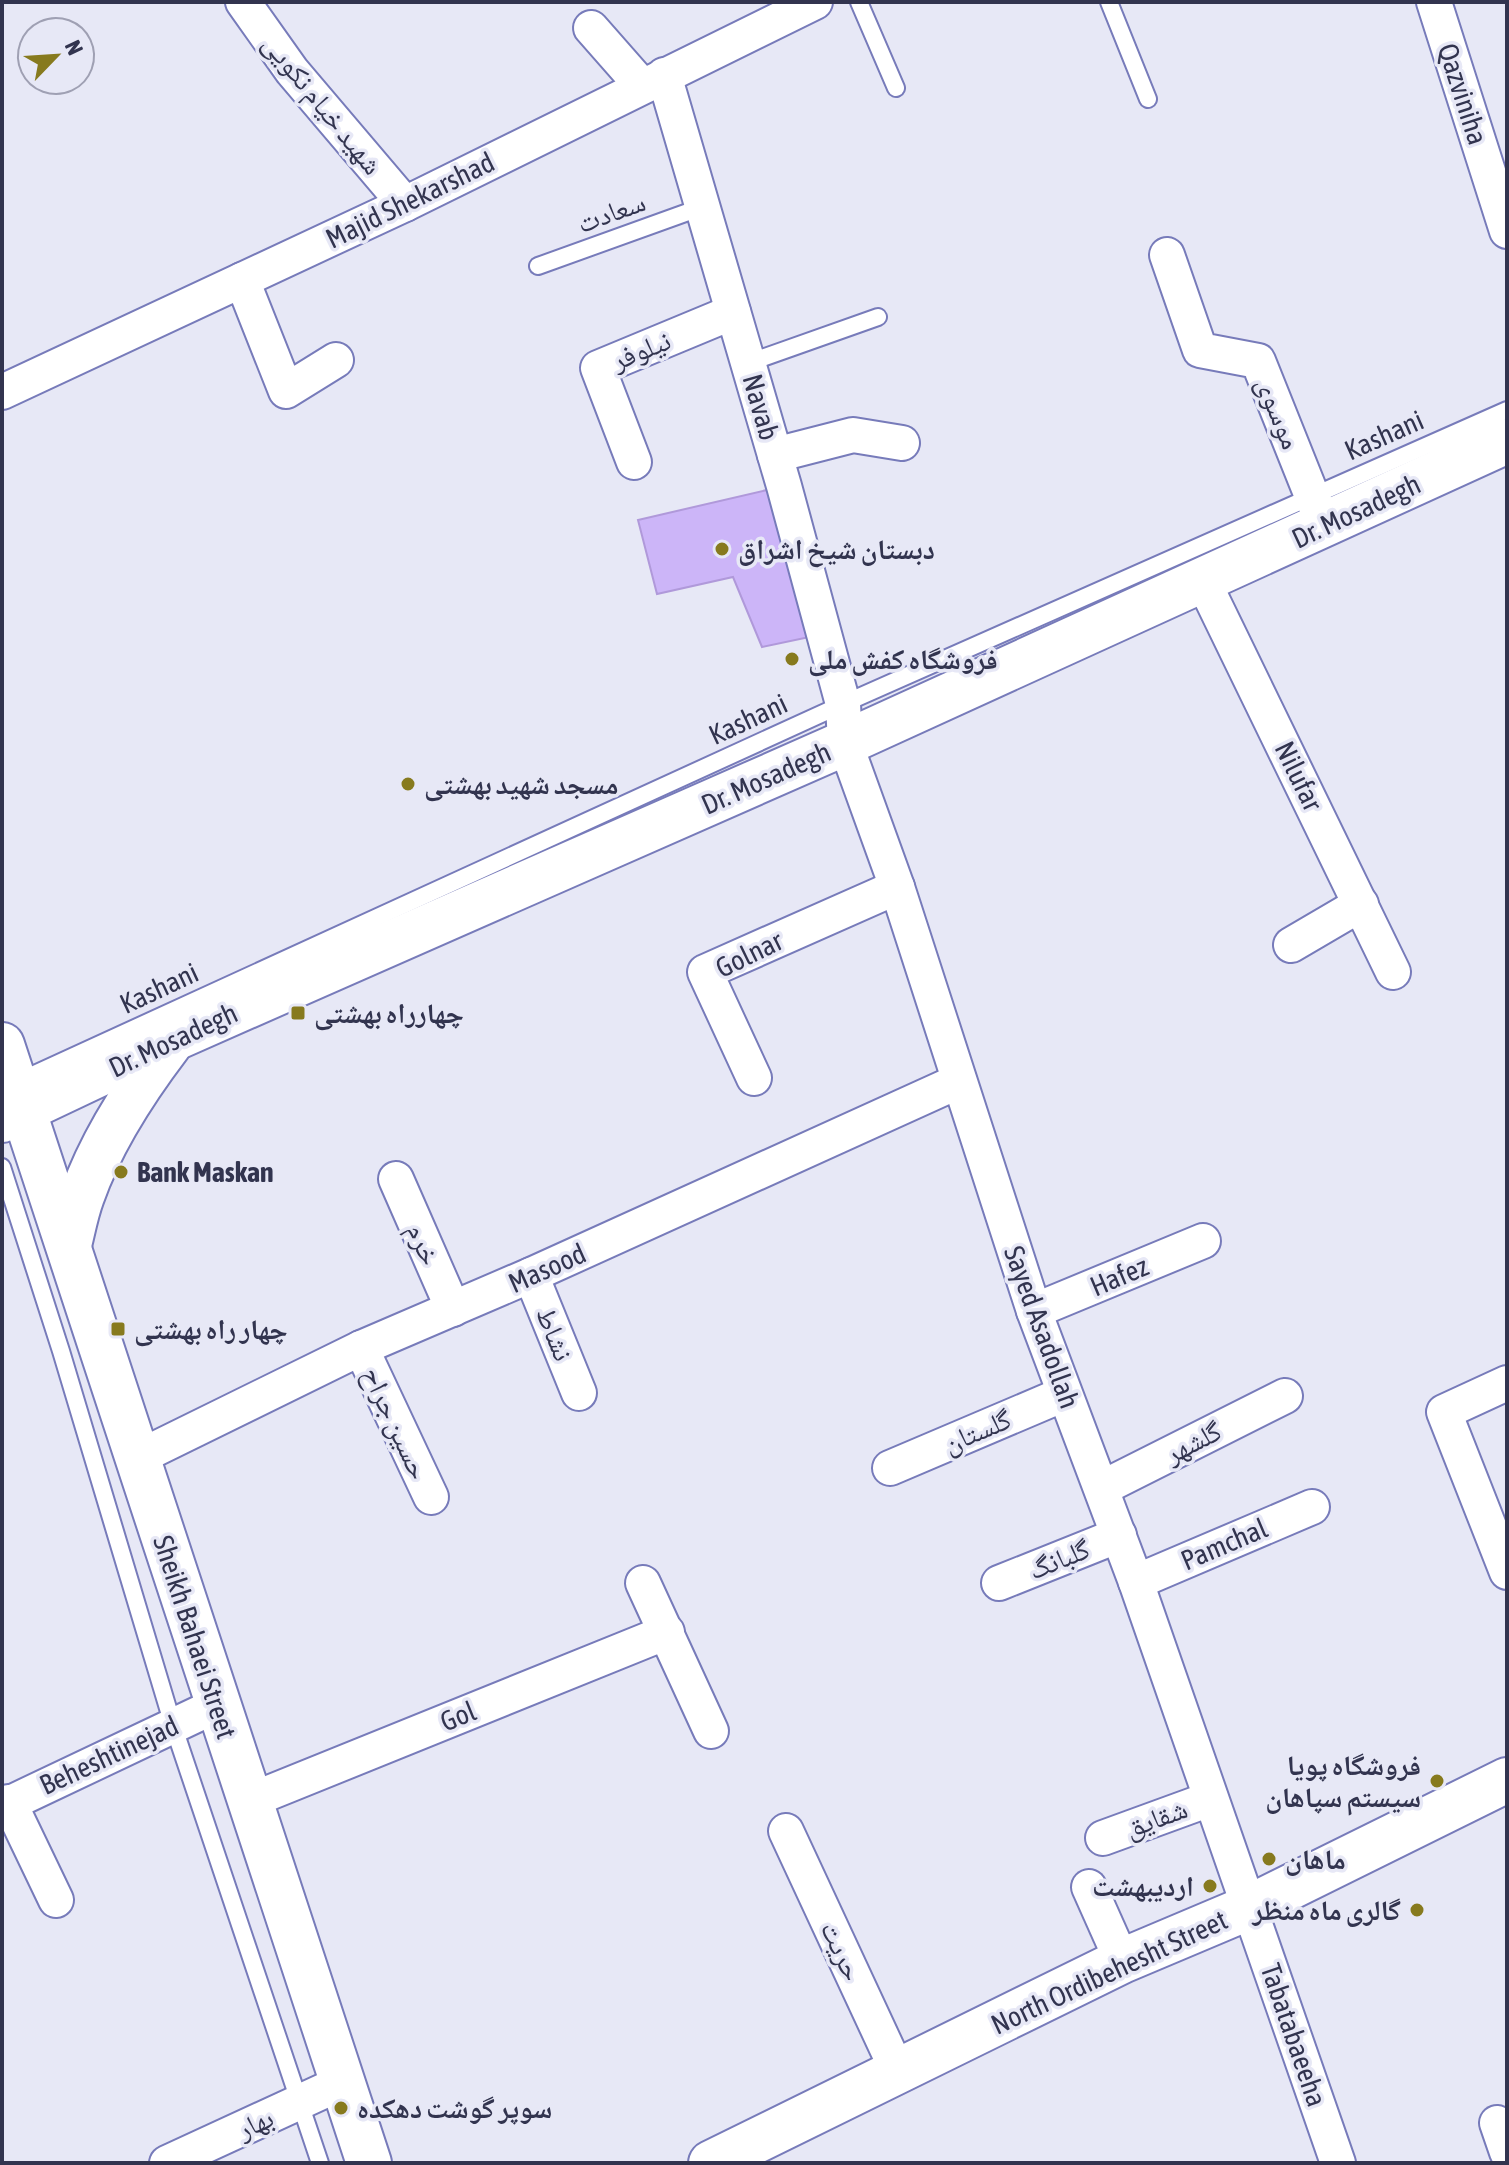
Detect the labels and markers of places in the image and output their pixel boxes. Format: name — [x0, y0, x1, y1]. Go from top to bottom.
place label: دبستان شیخ اشراق — [738, 533, 935, 568]
marker: دبستان شیخ اشراق — [713, 540, 731, 558]
place label: فروشگاه کفش ملی — [808, 643, 998, 677]
marker: فروشگاه کفش ملی — [783, 650, 801, 668]
place label: مسجد شهید بهشتی — [424, 768, 619, 802]
marker: مسجد شهید بهشتی — [399, 775, 417, 793]
place label: چهارراه بهشتی — [314, 997, 464, 1031]
marker: چهارراه بهشتی — [289, 1004, 307, 1022]
place label: Bank Maskan — [137, 1156, 274, 1188]
marker: Bank Maskan — [112, 1163, 130, 1181]
place label: چهار راه بهشتی — [134, 1313, 288, 1347]
marker: چهار راه بهشتی — [109, 1320, 127, 1338]
place label: فروشگاه پویا سیستم سپاهان — [1265, 1749, 1421, 1816]
marker: فروشگاه پویا سیستم سپاهان — [1428, 1772, 1446, 1790]
place label: ماهان — [1285, 1843, 1346, 1876]
marker: ماهان — [1260, 1850, 1278, 1868]
place label: اردیبهشت — [1092, 1870, 1194, 1903]
marker: اردیبهشت — [1201, 1877, 1219, 1895]
place label: گالری ماه منظر — [1251, 1894, 1401, 1927]
marker: گالری ماه منظر — [1408, 1901, 1426, 1919]
place label: سوپر گوشت دهکده — [357, 2092, 552, 2125]
marker: سوپر گوشت دهکده — [332, 2099, 350, 2117]

